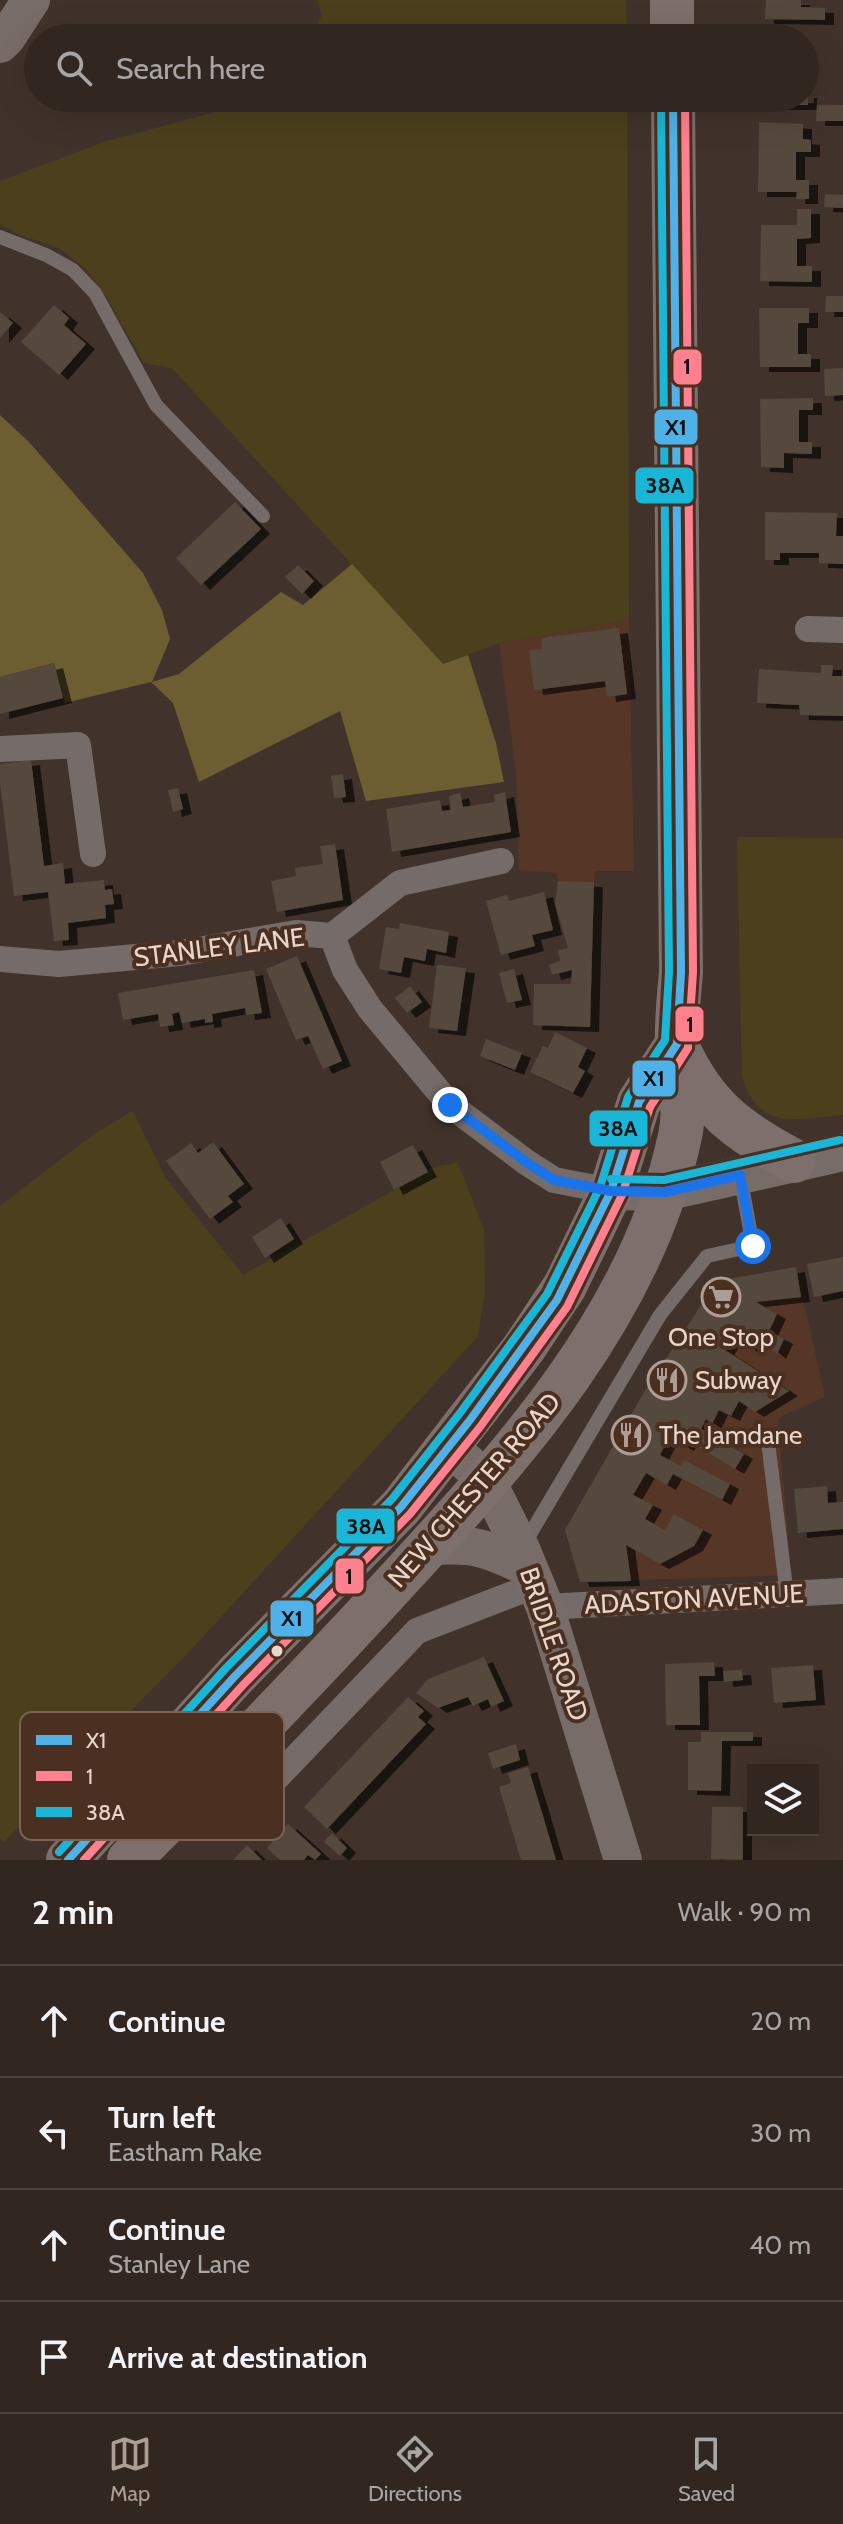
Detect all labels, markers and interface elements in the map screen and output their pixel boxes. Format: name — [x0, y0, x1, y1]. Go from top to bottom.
search box — [24, 24, 819, 112]
icon: search — [52, 46, 96, 90]
text: Search here — [116, 50, 265, 87]
line badge: 1 — [672, 348, 703, 386]
text: 1 — [683, 353, 691, 380]
line badge: X1 — [653, 408, 699, 446]
text: X1 — [664, 414, 687, 441]
line badge: 38A — [634, 466, 695, 505]
text: 38A — [646, 472, 685, 499]
street label: STANLEY LANE — [132, 921, 306, 973]
line badge: 1 — [674, 1005, 705, 1043]
text: 1 — [686, 1011, 694, 1038]
line badge: X1 — [631, 1059, 677, 1098]
text: X1 — [642, 1065, 665, 1092]
route end — [432, 1087, 468, 1123]
line badge: 38A — [588, 1109, 649, 1148]
text: 38A — [599, 1115, 638, 1142]
route start — [735, 1228, 771, 1264]
supermarket icon: One Stop — [700, 1276, 742, 1318]
place label: One Stop — [668, 1321, 774, 1353]
restaurant icon: Subway — [646, 1359, 688, 1401]
place label: Subway — [695, 1364, 782, 1396]
street label: NEW CHESTER ROAD — [381, 1386, 567, 1594]
restaurant icon: The Jamdane — [610, 1414, 652, 1456]
place label: The Jamdane — [659, 1419, 802, 1451]
line badge: 38A — [335, 1507, 396, 1545]
text: 38A — [347, 1513, 386, 1540]
line badge: 1 — [334, 1557, 365, 1595]
text: 1 — [345, 1563, 353, 1590]
street label: BRIDLE ROAD — [513, 1563, 595, 1725]
street label: ADASTON AVENUE — [583, 1577, 805, 1621]
line badge: X1 — [269, 1599, 315, 1638]
text: X1 — [280, 1605, 303, 1632]
unlabelled marker — [269, 1643, 285, 1659]
legend — [20, 1712, 284, 1840]
text: X1 — [86, 1727, 106, 1754]
text: 1 — [86, 1763, 93, 1790]
map controls — [747, 1764, 819, 1836]
button: layers — [747, 1764, 819, 1836]
text: 38A — [86, 1799, 125, 1826]
text: 2 min — [32, 1891, 114, 1933]
text: Walk · 90 m — [678, 1896, 811, 1928]
icon: ahead — [32, 1999, 76, 2043]
text: Continue — [108, 2003, 225, 2040]
text: 20 m — [751, 2005, 811, 2037]
text: Turn left — [108, 2099, 216, 2136]
icon: left — [32, 2111, 76, 2155]
text: 30 m — [750, 2117, 811, 2149]
text: Eastham Rake — [108, 2136, 262, 2168]
text: Continue — [108, 2211, 225, 2248]
icon: ahead — [32, 2223, 76, 2267]
text: 40 m — [749, 2229, 811, 2261]
text: Stanley Lane — [108, 2248, 250, 2280]
icon: arrive — [32, 2335, 76, 2379]
text: Arrive at destination — [108, 2339, 368, 2376]
tab: Map — [108, 2432, 152, 2507]
tab: Directions — [368, 2432, 462, 2507]
tab: Saved — [678, 2432, 735, 2507]

